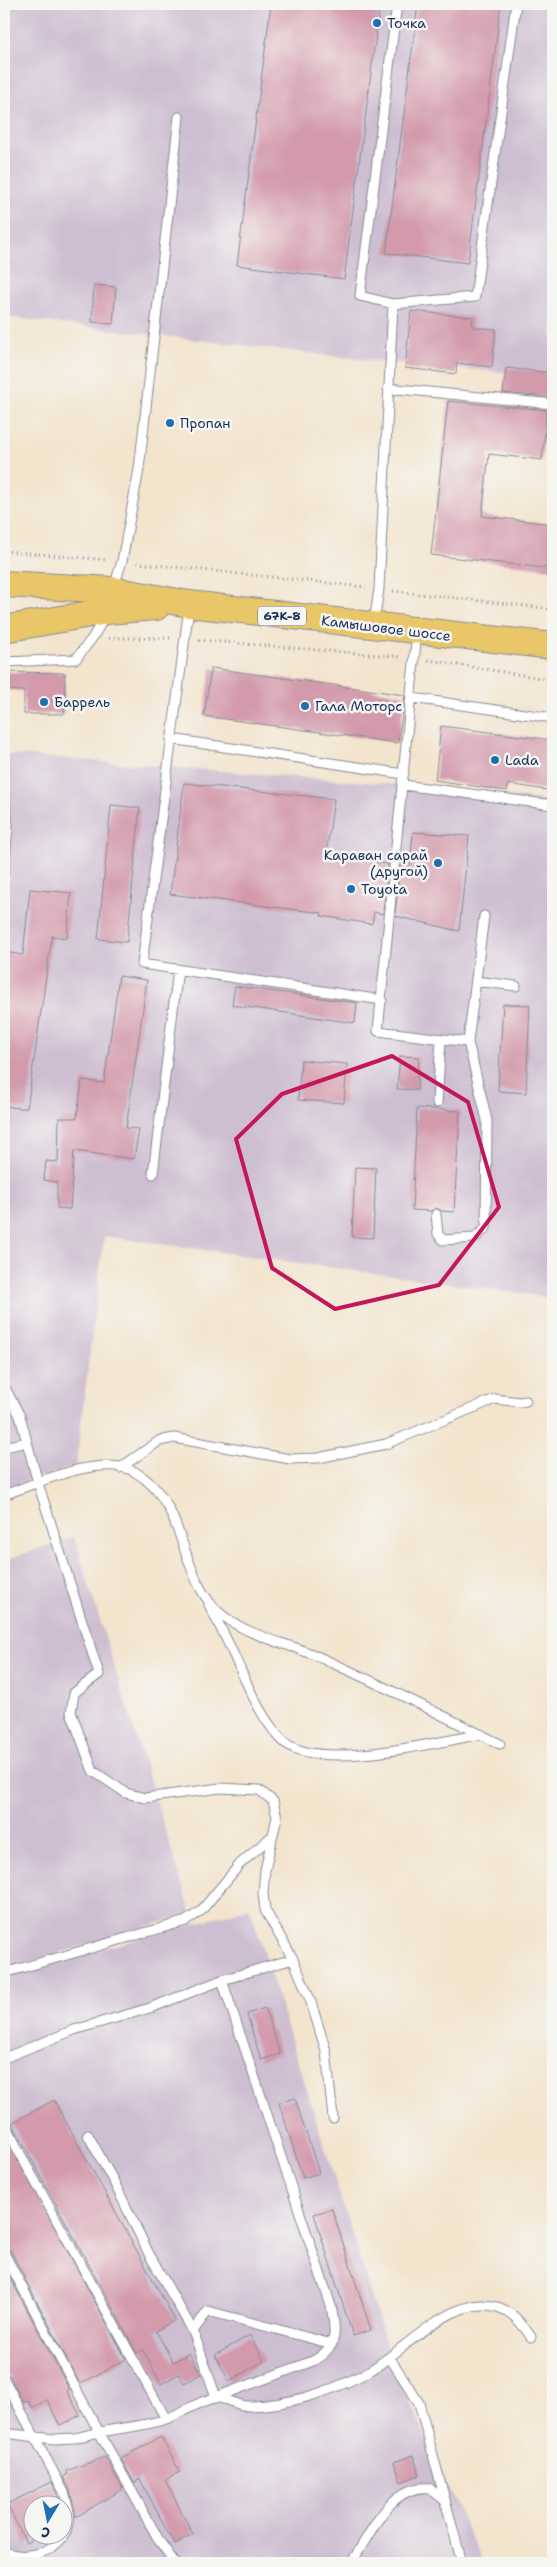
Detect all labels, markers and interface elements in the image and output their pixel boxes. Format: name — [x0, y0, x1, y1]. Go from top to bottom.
place label: Точка — [387, 14, 426, 32]
marker: Точка — [371, 17, 383, 29]
place label: Пропан — [180, 414, 231, 432]
marker: Пропан — [164, 417, 176, 429]
road number: 67К-8 — [258, 606, 306, 626]
street label: Камышовое шоссе — [320, 611, 452, 645]
place label: Баррель — [54, 693, 110, 711]
marker: Баррель — [38, 696, 50, 708]
place label: Гала Моторс — [315, 697, 402, 715]
marker: Гала Моторс — [299, 700, 311, 712]
place label: Lada — [505, 751, 539, 769]
marker: Lada — [489, 754, 501, 766]
place label: Караван сарай (другой) — [324, 846, 428, 880]
marker: Караван сарай (другой) — [432, 857, 444, 869]
place label: Toyota — [361, 880, 407, 898]
marker: Toyota — [345, 883, 357, 895]
north arrow — [22, 2494, 72, 2544]
text: С — [40, 2523, 52, 2542]

